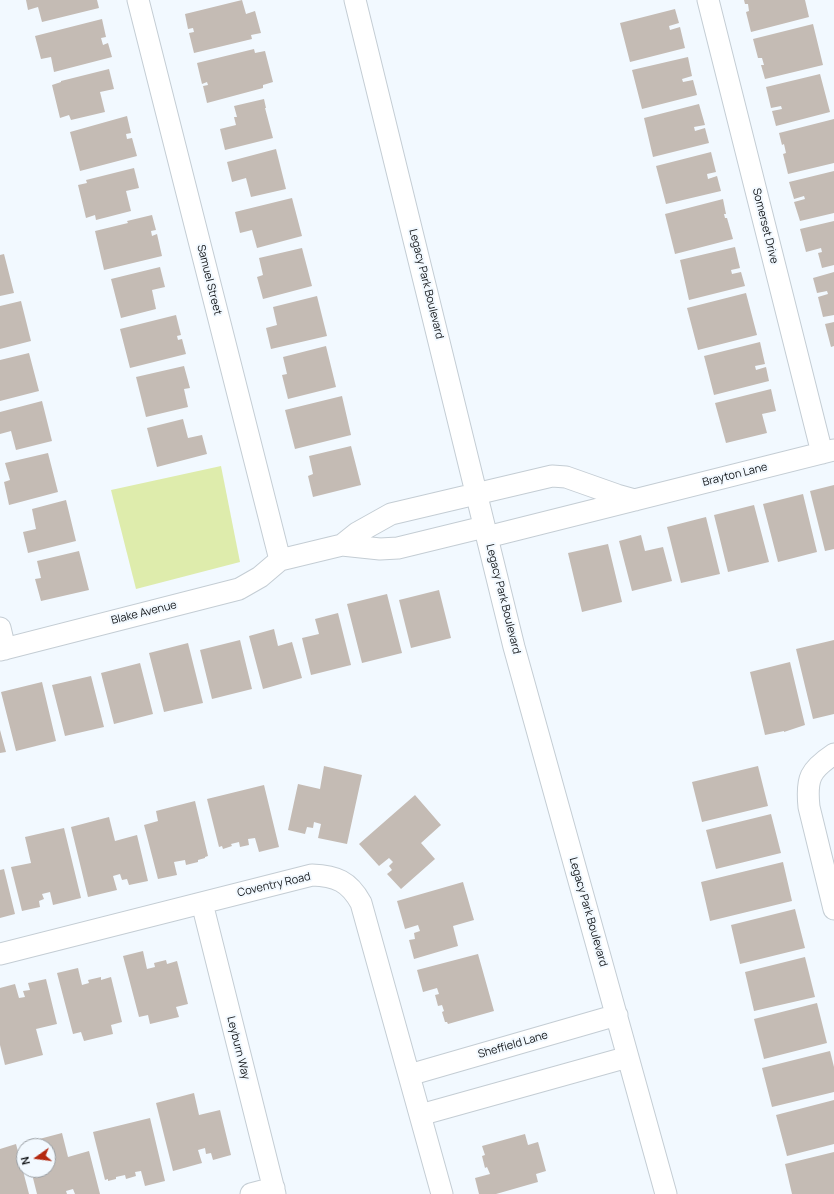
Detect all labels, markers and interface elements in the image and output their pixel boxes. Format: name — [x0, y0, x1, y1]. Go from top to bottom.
street label: Somerset Drive — [749, 187, 781, 265]
street label: Legacy Park Boulevard — [406, 228, 446, 340]
street label: Samuel Street — [194, 243, 224, 317]
street label: Brayton Lane — [701, 461, 769, 489]
street label: Legacy Park Boulevard — [483, 543, 523, 655]
street label: Blake Avenue — [110, 598, 178, 628]
street label: Legacy Park Boulevard — [566, 856, 610, 968]
street label: Coventry Road — [236, 870, 312, 900]
street label: Leyburn Way — [224, 1015, 252, 1081]
street label: Sheffield Lane — [477, 1029, 549, 1061]
north arrow — [16, 1138, 56, 1178]
text: N — [17, 1155, 33, 1166]

